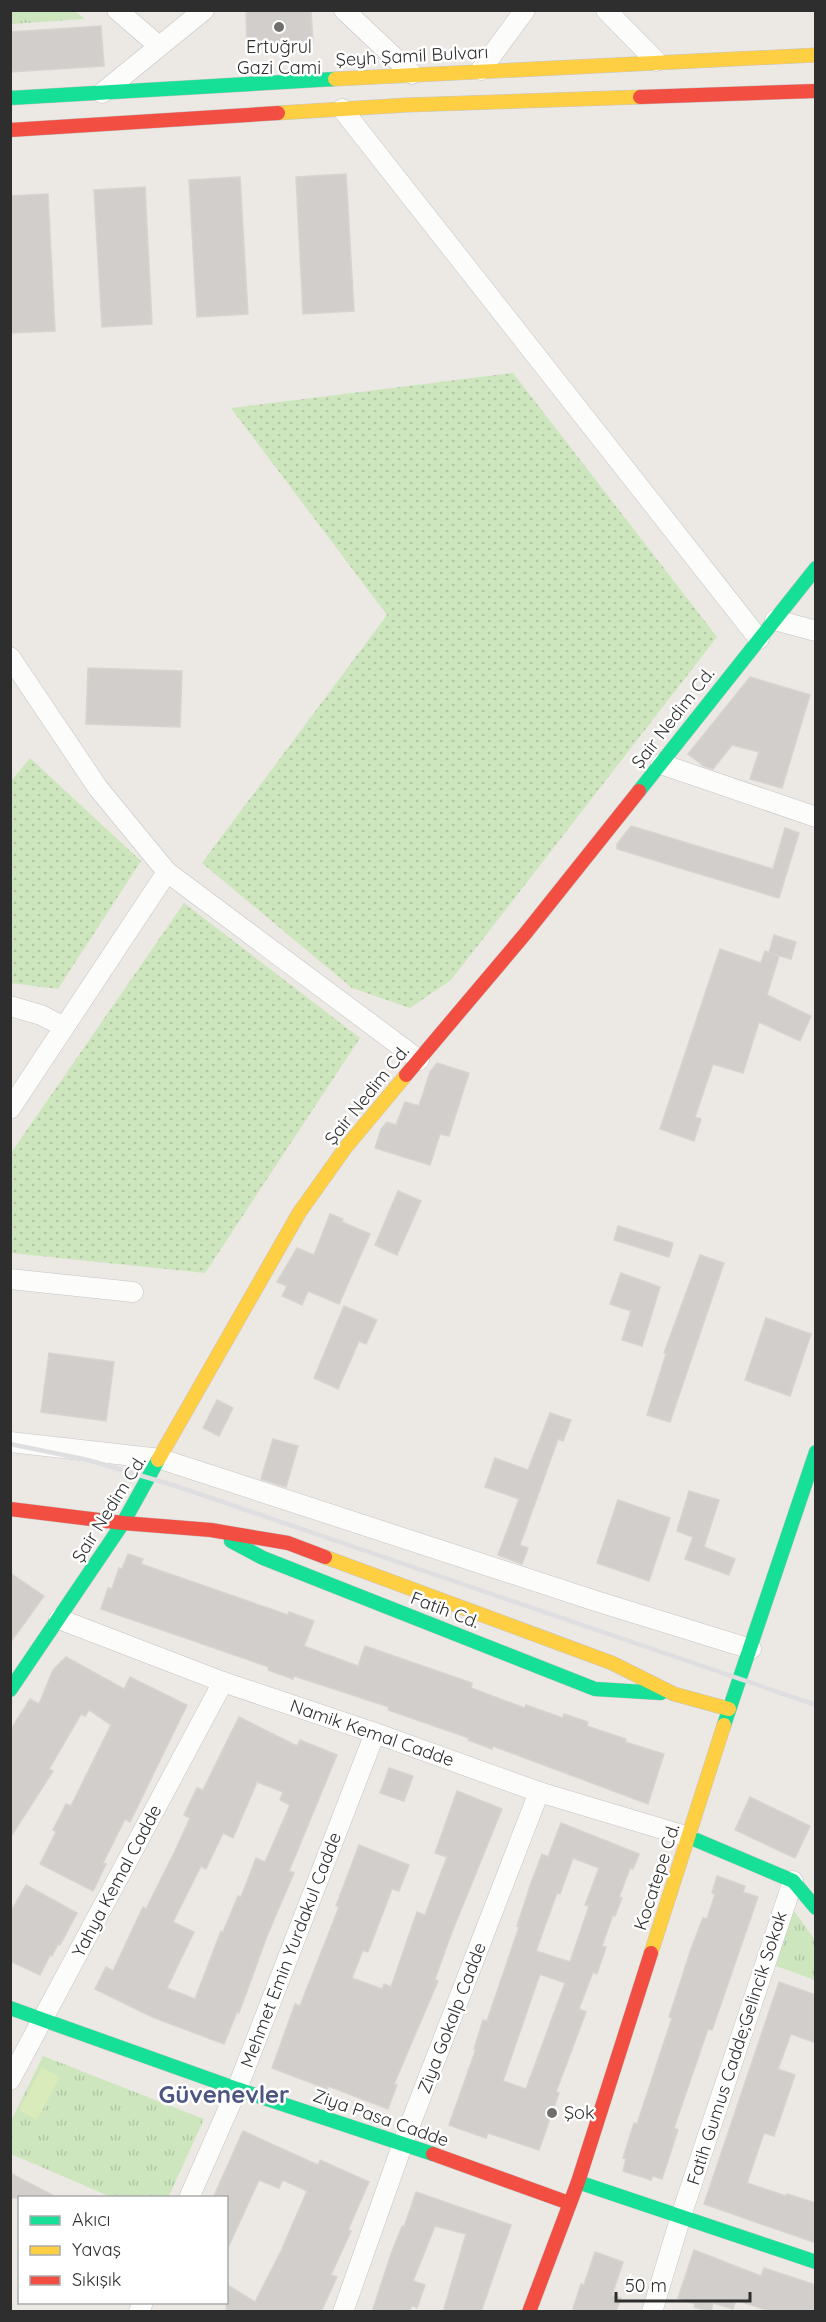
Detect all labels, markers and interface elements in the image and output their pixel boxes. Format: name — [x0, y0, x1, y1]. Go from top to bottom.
marker: Ertuğrul Gazi Cami — [272, 20, 286, 34]
place label: Ertuğrul Gazi Cami — [237, 35, 321, 79]
street label: Şeyh Şamil Bulvarı — [335, 40, 489, 71]
street label: Şair Nedim Cd. — [626, 663, 719, 773]
street label: Şair Nedim Cd. — [319, 1040, 414, 1149]
street label: Şair Nedim Cd. — [66, 1451, 151, 1567]
street label: Fatih Cd. — [408, 1586, 483, 1633]
street label: Namik Kemal Cadde — [287, 1694, 457, 1771]
street label: Yahya Kemal Cadde — [67, 1801, 167, 1961]
street label: Kocatepe Cd. — [628, 1821, 685, 1933]
street label: Mehmet Emin Yurdakul Cadde — [235, 1829, 346, 2071]
street label: Fatih Gumus Cadde;Gelincik Sokak — [681, 1908, 792, 2188]
street label: Ziya Gokalp Cadde — [412, 1939, 491, 2097]
district label: Güvenevler — [159, 2079, 289, 2109]
street label: Ziya Pasa Cadde — [310, 2084, 452, 2152]
place label: Şok — [564, 2101, 595, 2124]
marker: Şok — [545, 2106, 559, 2120]
legend — [18, 2196, 228, 2304]
text: Akıcı — [72, 2208, 110, 2231]
text: Yavaş — [72, 2238, 121, 2261]
scale bar — [616, 2265, 750, 2303]
text: Sıkışık — [72, 2268, 121, 2291]
text: 50 m — [625, 2274, 667, 2297]

